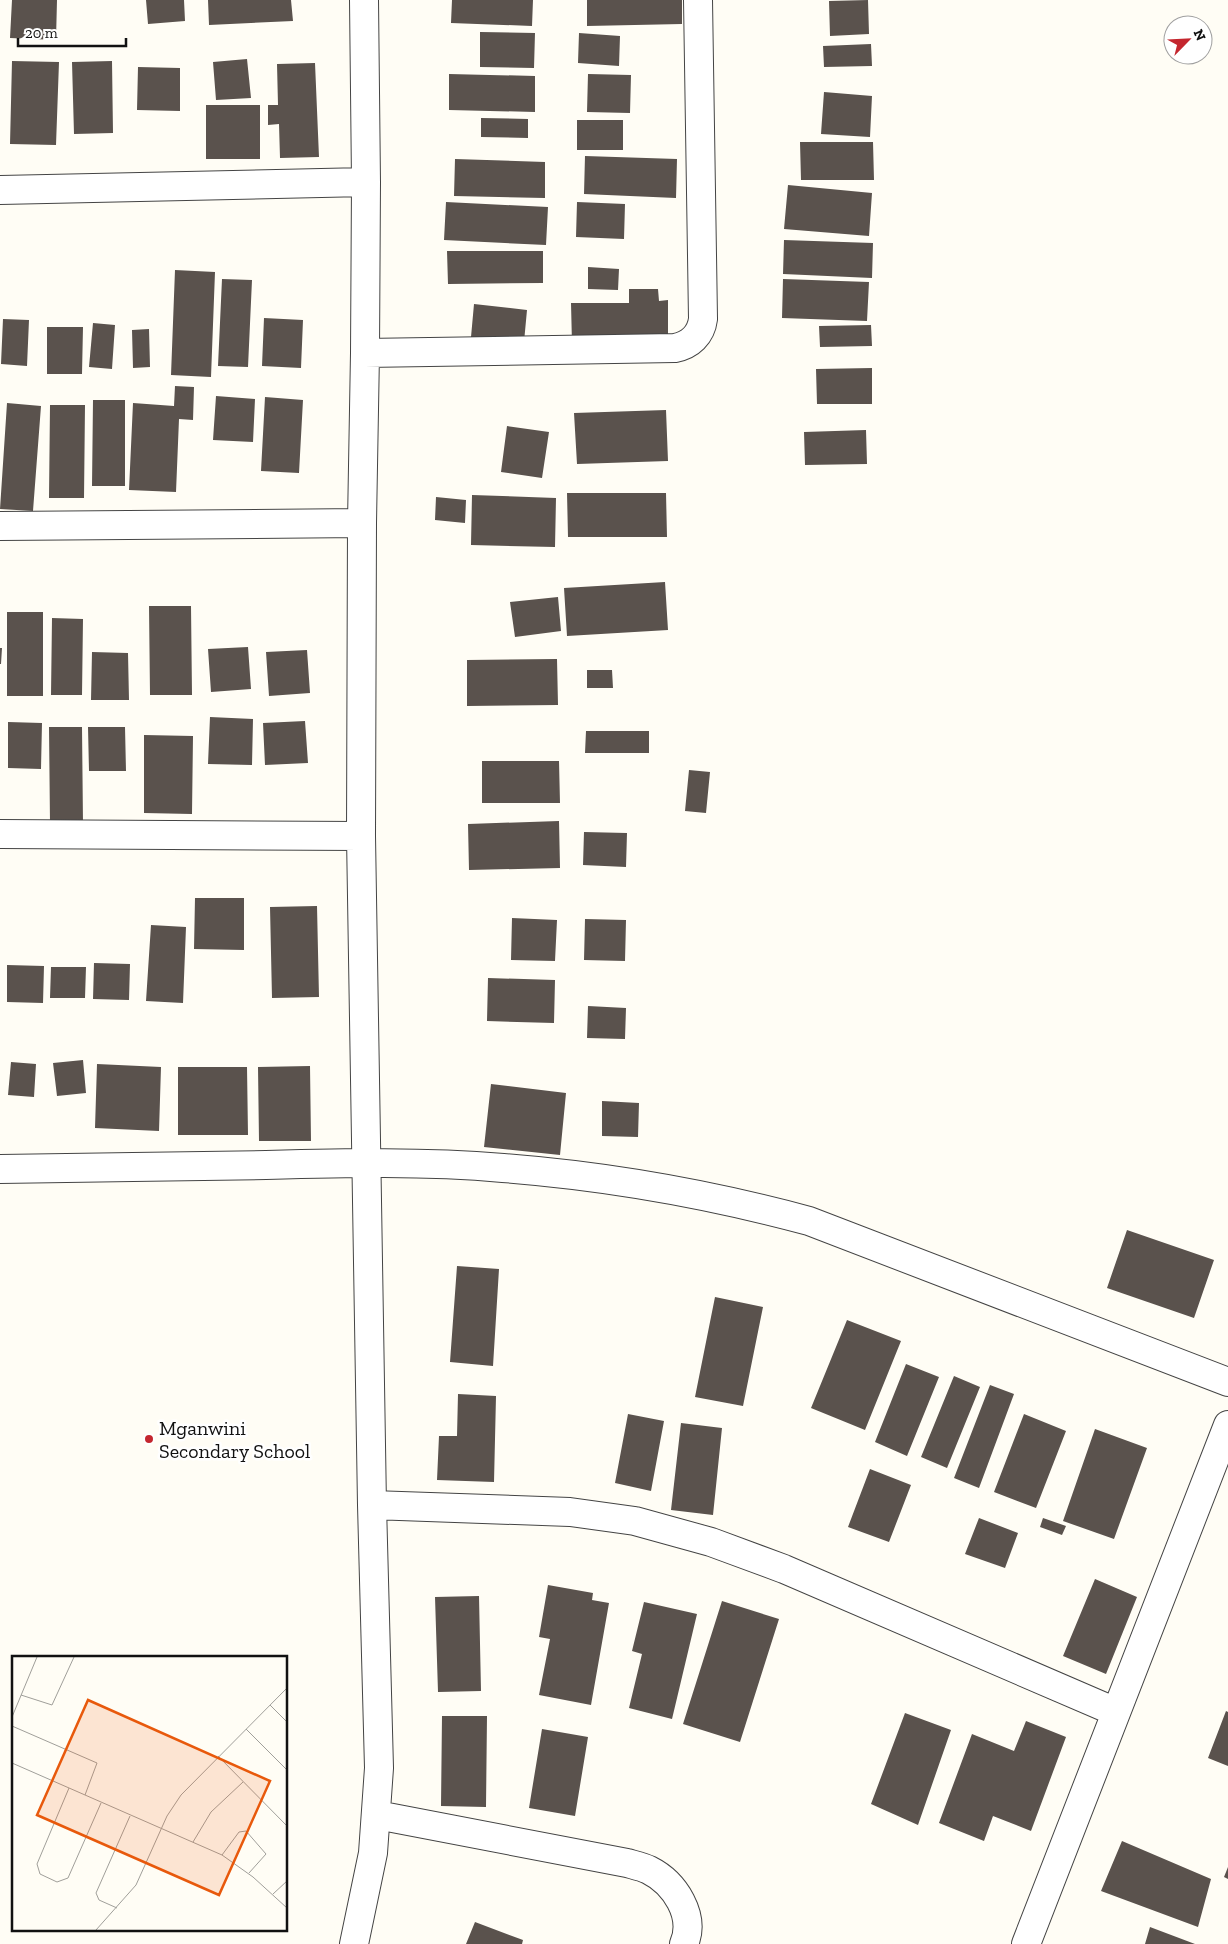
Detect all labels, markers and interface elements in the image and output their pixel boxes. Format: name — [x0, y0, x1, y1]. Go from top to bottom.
scale bar — [18, 15, 125, 47]
north arrow — [1163, 15, 1213, 65]
text: 20 m — [25, 24, 58, 42]
text: N — [1189, 27, 1209, 44]
place label: Mganwini Secondary School — [159, 1416, 310, 1463]
marker: Mganwini Secondary School — [143, 1433, 155, 1445]
inset map — [12, 1656, 288, 1932]

